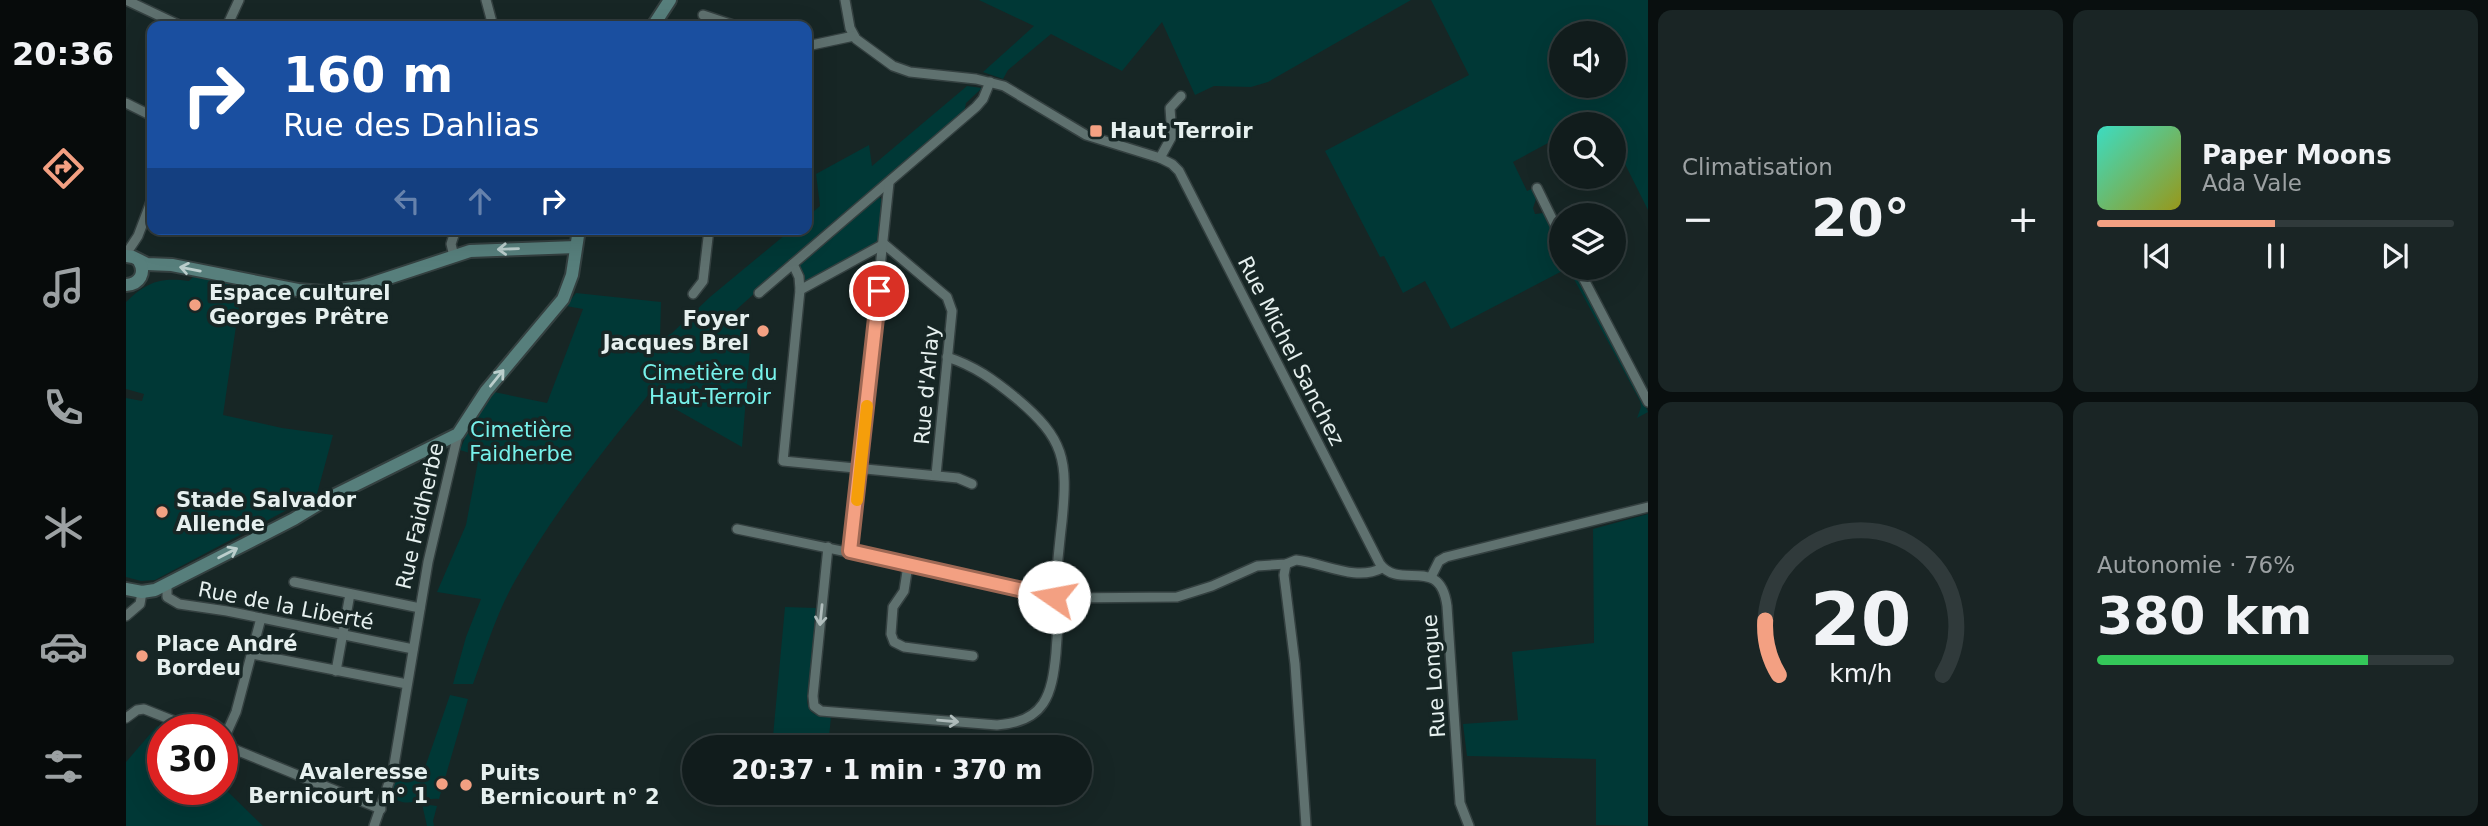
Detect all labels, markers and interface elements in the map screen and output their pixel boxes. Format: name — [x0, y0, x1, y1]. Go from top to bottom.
map controls — [1549, 21, 1626, 280]
button: sound — [1549, 21, 1626, 98]
text: 20:36 — [12, 35, 114, 73]
text: 160 m — [283, 47, 453, 104]
icon: right — [168, 49, 259, 140]
text: Rue des Dahlias — [283, 106, 539, 144]
button: search — [1549, 112, 1626, 189]
place label: Haut Terroir — [1110, 119, 1253, 143]
marker: Haut Terroir — [1088, 123, 1104, 139]
text: Paper Moons — [2202, 140, 2392, 170]
icon: directions — [39, 144, 88, 193]
text: Climatisation — [1682, 154, 1833, 180]
text: Ada Vale — [2202, 170, 2302, 196]
icon: left — [388, 182, 426, 220]
icon: ahead — [461, 182, 499, 220]
icon: right — [534, 182, 572, 220]
text: 20° — [1811, 188, 1910, 248]
text: − — [1682, 197, 1714, 241]
text: + — [2007, 197, 2039, 241]
button: layers — [1549, 203, 1626, 280]
icon: previous — [2138, 237, 2176, 275]
icon: pause — [2257, 237, 2295, 275]
icon: next — [2376, 237, 2414, 275]
one-way arrow — [496, 243, 519, 256]
street label: Rue Michel Sanchez — [1233, 252, 1349, 450]
pin — [849, 261, 909, 321]
one-way arrow — [179, 262, 202, 275]
icon: music — [39, 263, 88, 312]
icon: arrive — [860, 272, 898, 310]
place label: Espace culturel Georges Prêtre — [209, 281, 390, 329]
marker: Espace culturel Georges Prêtre — [187, 297, 203, 313]
place label: Foyer Jacques Brel — [601, 307, 750, 355]
marker: Foyer Jacques Brel — [755, 323, 771, 339]
street label: Rue d'Arlay — [910, 324, 944, 446]
park label: Cimetière du Haut-Terroir — [642, 361, 778, 409]
one-way arrow — [489, 369, 505, 387]
icon: phone — [39, 383, 88, 432]
park label: Cimetière Faidherbe — [469, 418, 573, 466]
street label: Rue Faidherbe — [391, 440, 449, 592]
place label: Stade Salvador Allende — [176, 488, 357, 536]
icon: climate — [39, 503, 88, 552]
marker: Stade Salvador Allende — [154, 504, 170, 520]
one-way arrow — [217, 546, 238, 559]
text: Autonomie · 76% — [2097, 552, 2295, 578]
position arrow — [1017, 560, 1091, 634]
street label: Rue de la Liberté — [196, 577, 376, 635]
text: 20 — [1810, 577, 1911, 662]
text: 380 km — [2097, 586, 2312, 646]
one-way arrow — [814, 603, 827, 626]
street label: Rue Longue — [1418, 614, 1450, 738]
icon: car — [39, 622, 88, 671]
place label: Place André Bordeu — [156, 632, 298, 680]
marker: Place André Bordeu — [134, 648, 150, 664]
text: km/h — [1829, 659, 1892, 688]
speed limit sign: 30 — [147, 714, 238, 805]
one-way arrow — [936, 715, 959, 728]
icon: filters — [39, 742, 88, 791]
text: 20:37 · 1 min · 370 m — [732, 755, 1042, 785]
place label: Avaleresse Bernicourt n° 1 — [248, 760, 428, 808]
place label: Puits Bernicourt n° 2 — [480, 761, 660, 809]
marker: Avaleresse Bernicourt n° 1 — [434, 776, 450, 792]
marker: Puits Bernicourt n° 2 — [458, 777, 474, 793]

